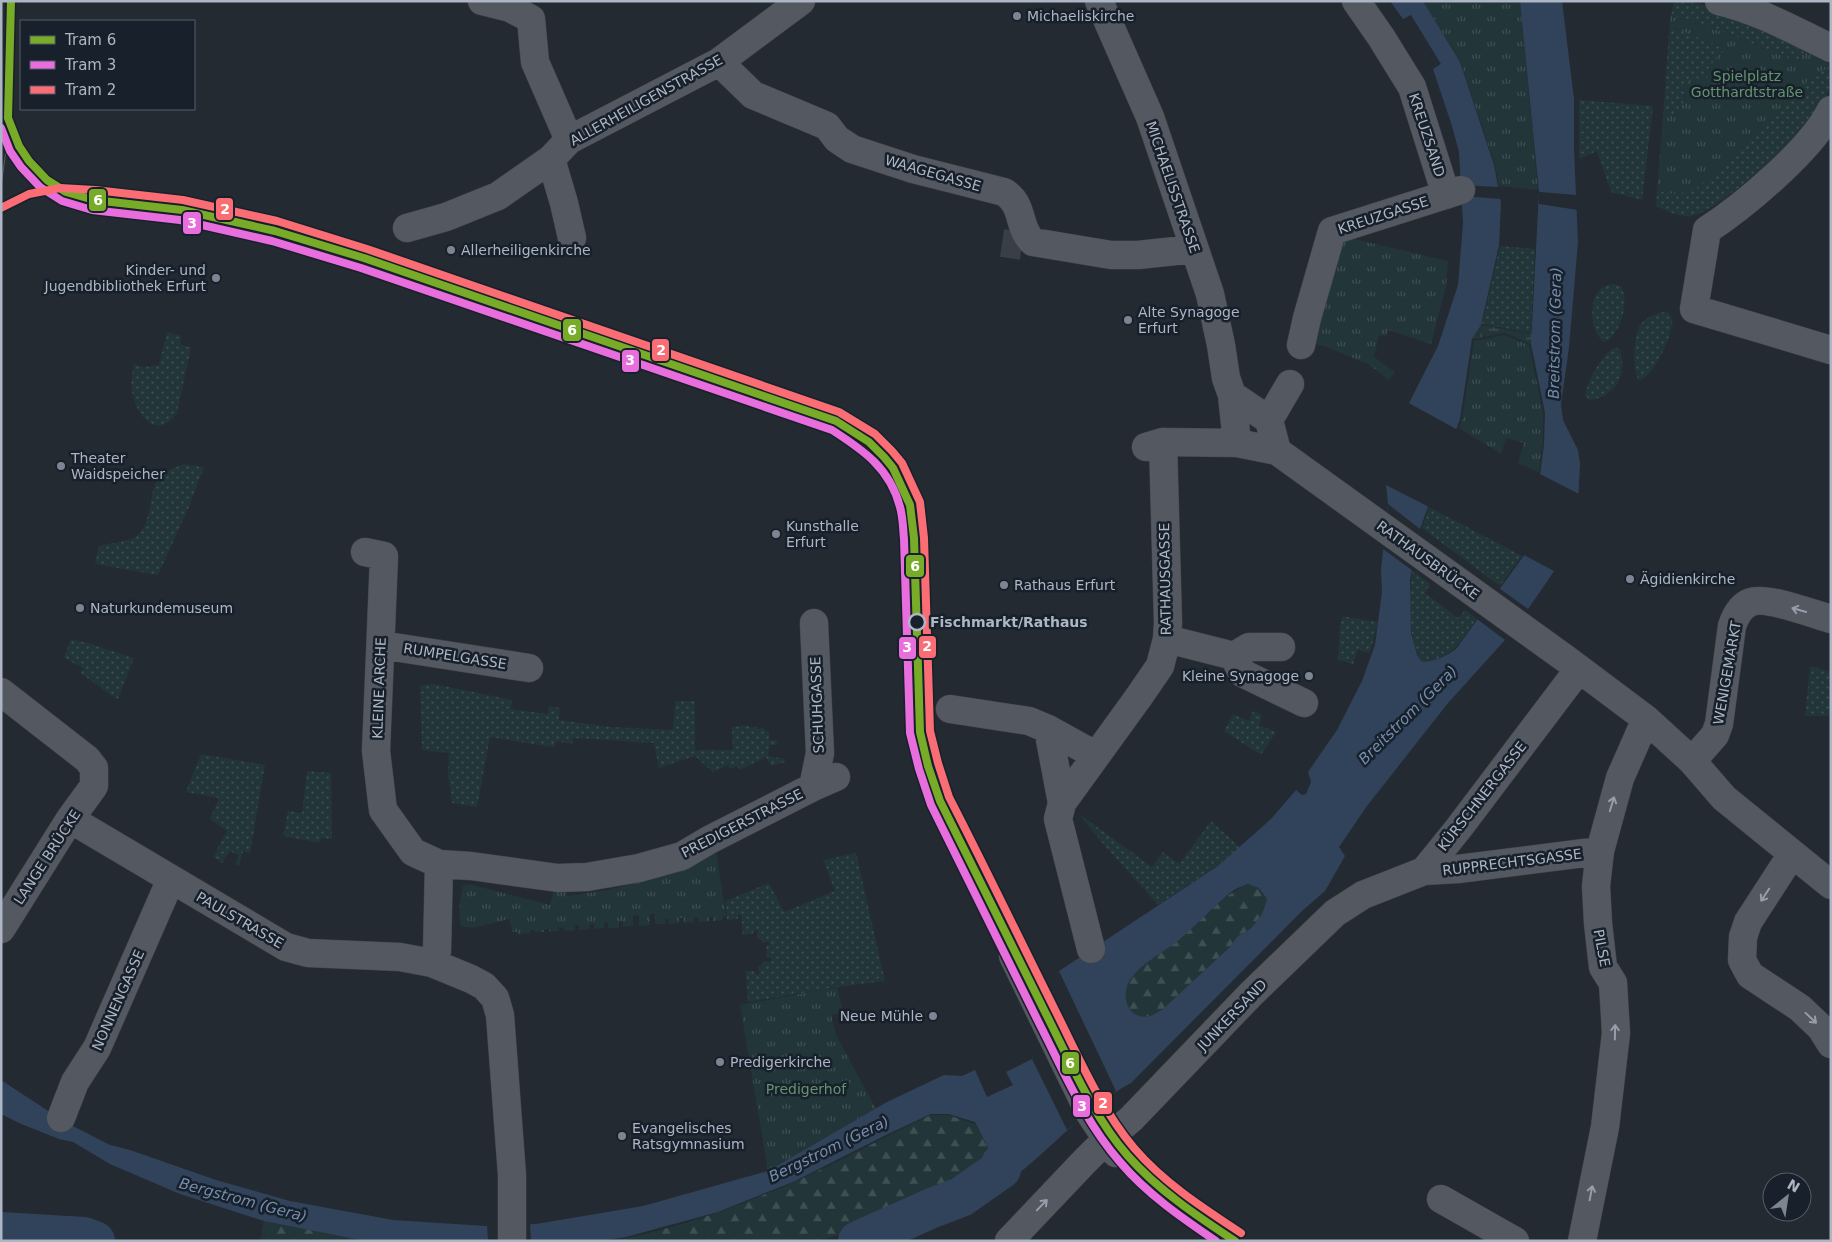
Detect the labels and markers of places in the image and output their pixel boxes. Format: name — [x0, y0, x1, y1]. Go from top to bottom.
place label: Michaeliskirche — [1027, 8, 1134, 24]
marker: Michaeliskirche — [1011, 10, 1023, 22]
place label: Allerheiligenkirche — [461, 242, 591, 258]
marker: Allerheiligenkirche — [445, 244, 457, 256]
place label: Kinder- und Jugendbibliothek Erfurt — [44, 262, 207, 294]
marker: Kinder- und Jugendbibliothek Erfurt — [210, 272, 222, 284]
place label: Alte Synagoge Erfurt — [1138, 304, 1240, 336]
marker: Alte Synagoge Erfurt — [1122, 314, 1134, 326]
place label: Theater Waidspeicher — [70, 450, 165, 482]
marker: Theater Waidspeicher — [55, 460, 67, 472]
place label: Kunsthalle Erfurt — [786, 518, 859, 550]
marker: Kunsthalle Erfurt — [770, 528, 782, 540]
place label: Ägidienkirche — [1640, 570, 1735, 587]
marker: Ägidienkirche — [1624, 573, 1636, 585]
place label: Rathaus Erfurt — [1014, 577, 1116, 593]
marker: Rathaus Erfurt — [998, 579, 1010, 591]
place label: Naturkundemuseum — [90, 600, 233, 616]
marker: Naturkundemuseum — [74, 602, 86, 614]
marker: Fischmarkt/Rathaus — [908, 613, 926, 631]
place label: Fischmarkt/Rathaus — [930, 614, 1088, 630]
place label: Kleine Synagoge — [1182, 668, 1299, 684]
marker: Kleine Synagoge — [1303, 670, 1315, 682]
place label: Neue Mühle — [840, 1008, 923, 1024]
marker: Neue Mühle — [927, 1010, 939, 1022]
place label: Predigerkirche — [730, 1054, 831, 1070]
marker: Predigerkirche — [714, 1056, 726, 1068]
place label: Evangelisches Ratsgymnasium — [632, 1120, 745, 1152]
marker: Evangelisches Ratsgymnasium — [616, 1130, 628, 1142]

